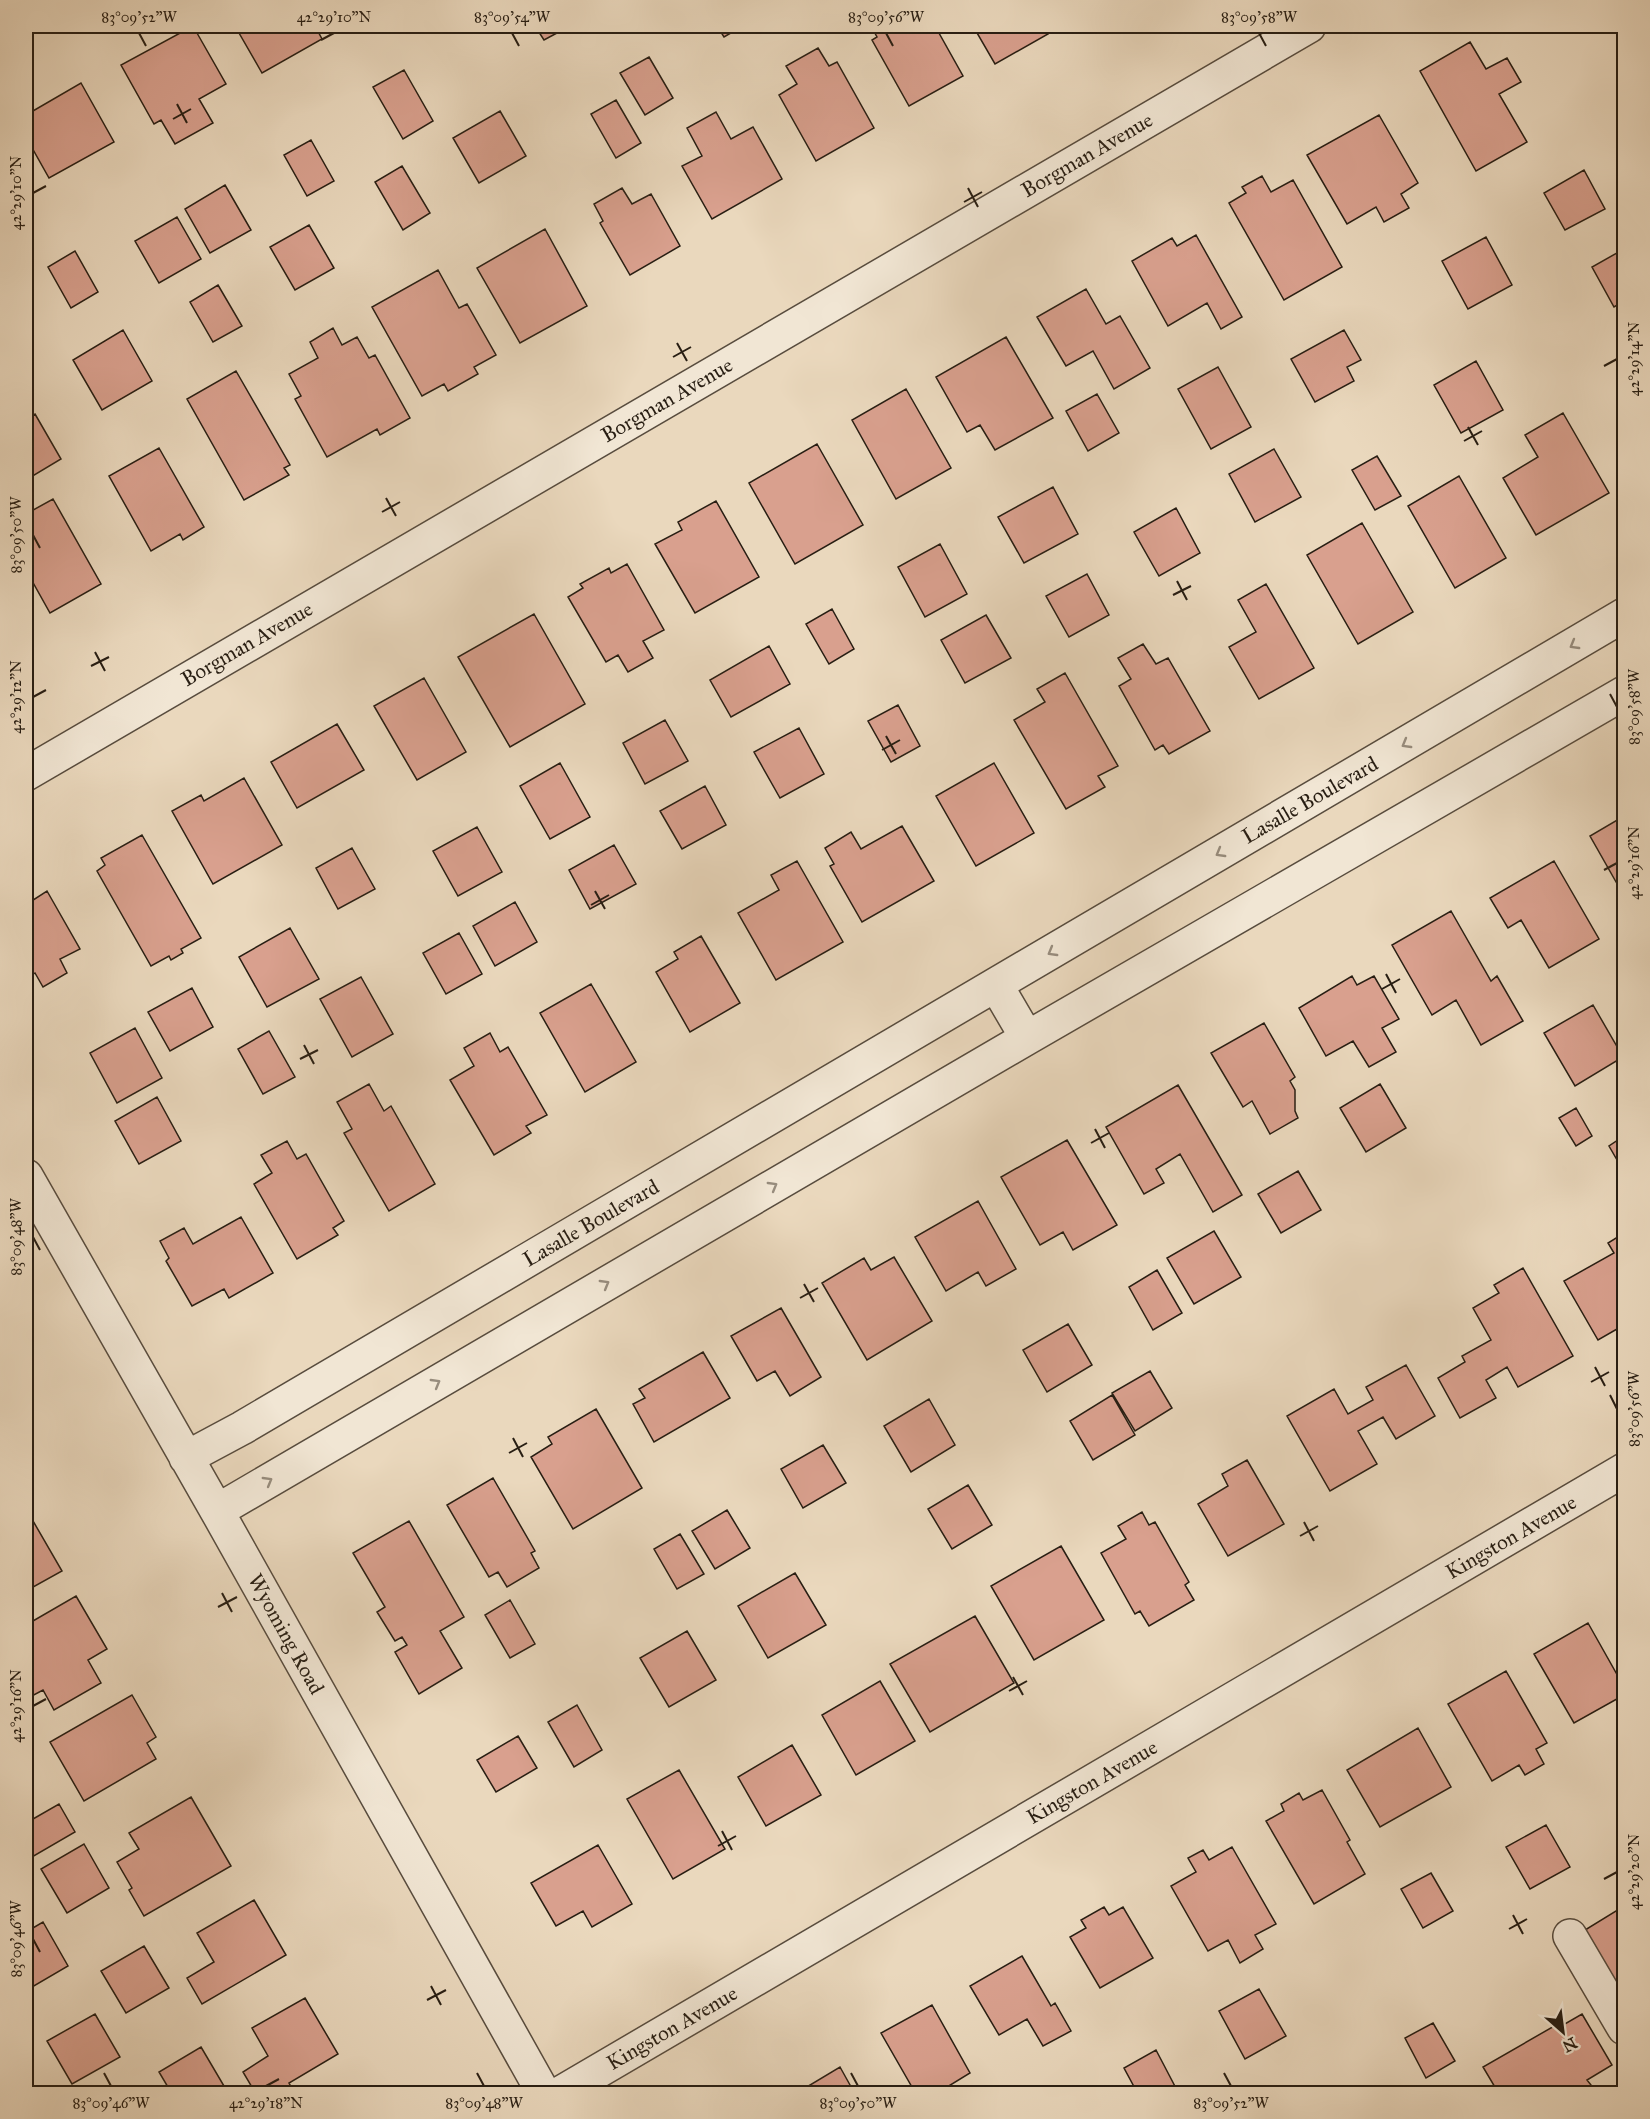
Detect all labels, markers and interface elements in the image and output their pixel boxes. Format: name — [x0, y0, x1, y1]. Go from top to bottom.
text: 83°09'52"W — [101, 8, 178, 26]
text: 42°29'10"N — [297, 8, 372, 26]
text: 83°09'54"W — [474, 8, 551, 26]
text: 83°09'56"W — [848, 8, 925, 26]
text: 83°09'58"W — [1221, 8, 1298, 26]
street label: Borgman Avenue — [1017, 107, 1158, 203]
text: 42°29'10"N — [7, 155, 25, 230]
text: 42°29'14"N — [1625, 322, 1643, 396]
street label: Borgman Avenue — [597, 352, 738, 448]
text: 83°09'50"W — [7, 496, 25, 573]
street label: Borgman Avenue — [177, 596, 318, 692]
one-way arrow — [1570, 638, 1580, 649]
text: 42°29'12"N — [7, 660, 25, 734]
text: 83°09'58"W — [1625, 668, 1643, 745]
one-way arrow — [1402, 736, 1412, 748]
street label: Lasalle Boulevard — [1237, 750, 1383, 849]
text: 42°29'16"N — [1625, 826, 1643, 900]
one-way arrow — [1216, 846, 1226, 858]
one-way arrow — [1048, 945, 1058, 957]
street label: Lasalle Boulevard — [518, 1173, 664, 1272]
one-way arrow — [767, 1182, 777, 1193]
text: 83°09'48"W — [7, 1197, 25, 1276]
one-way arrow — [598, 1280, 609, 1292]
text: 83°09'56"W — [1625, 1370, 1643, 1447]
one-way arrow — [430, 1379, 440, 1390]
one-way arrow — [262, 1477, 272, 1489]
street label: Kingston Avenue — [1441, 1489, 1581, 1585]
street label: Wyoming Road — [242, 1569, 330, 1699]
text: 42°29'16"N — [7, 1669, 25, 1743]
street label: Kingston Avenue — [1022, 1734, 1162, 1830]
text: 42°29'20"N — [1625, 1834, 1643, 1910]
text: 83°09'46"W — [7, 1900, 25, 1978]
street label: Kingston Avenue — [602, 1980, 742, 2076]
north arrow — [1533, 2002, 1593, 2062]
text: N — [1559, 2033, 1580, 2057]
text: 83°09'46"W — [72, 2094, 150, 2112]
text: 42°29'18"N — [229, 2094, 303, 2112]
text: 83°09'48"W — [445, 2094, 524, 2112]
text: 83°09'50"W — [820, 2094, 897, 2112]
text: 83°09'52"W — [1193, 2094, 1270, 2112]

